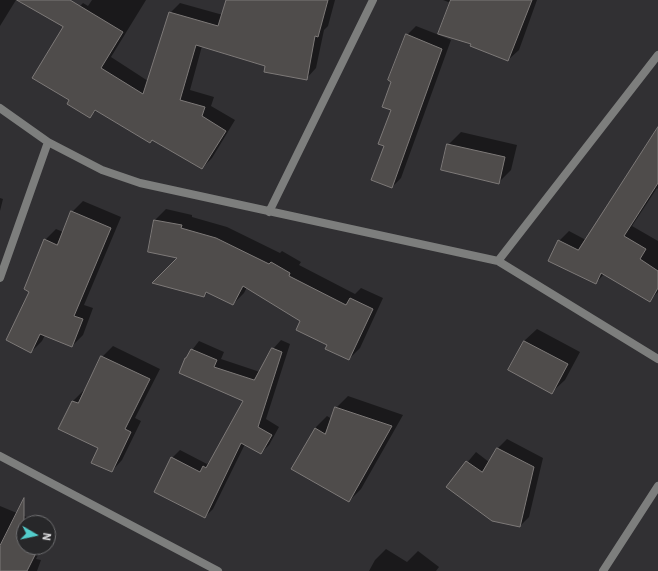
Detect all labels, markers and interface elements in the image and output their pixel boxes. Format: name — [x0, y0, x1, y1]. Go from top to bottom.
north arrow — [16, 515, 56, 555]
text: N — [39, 532, 54, 542]

